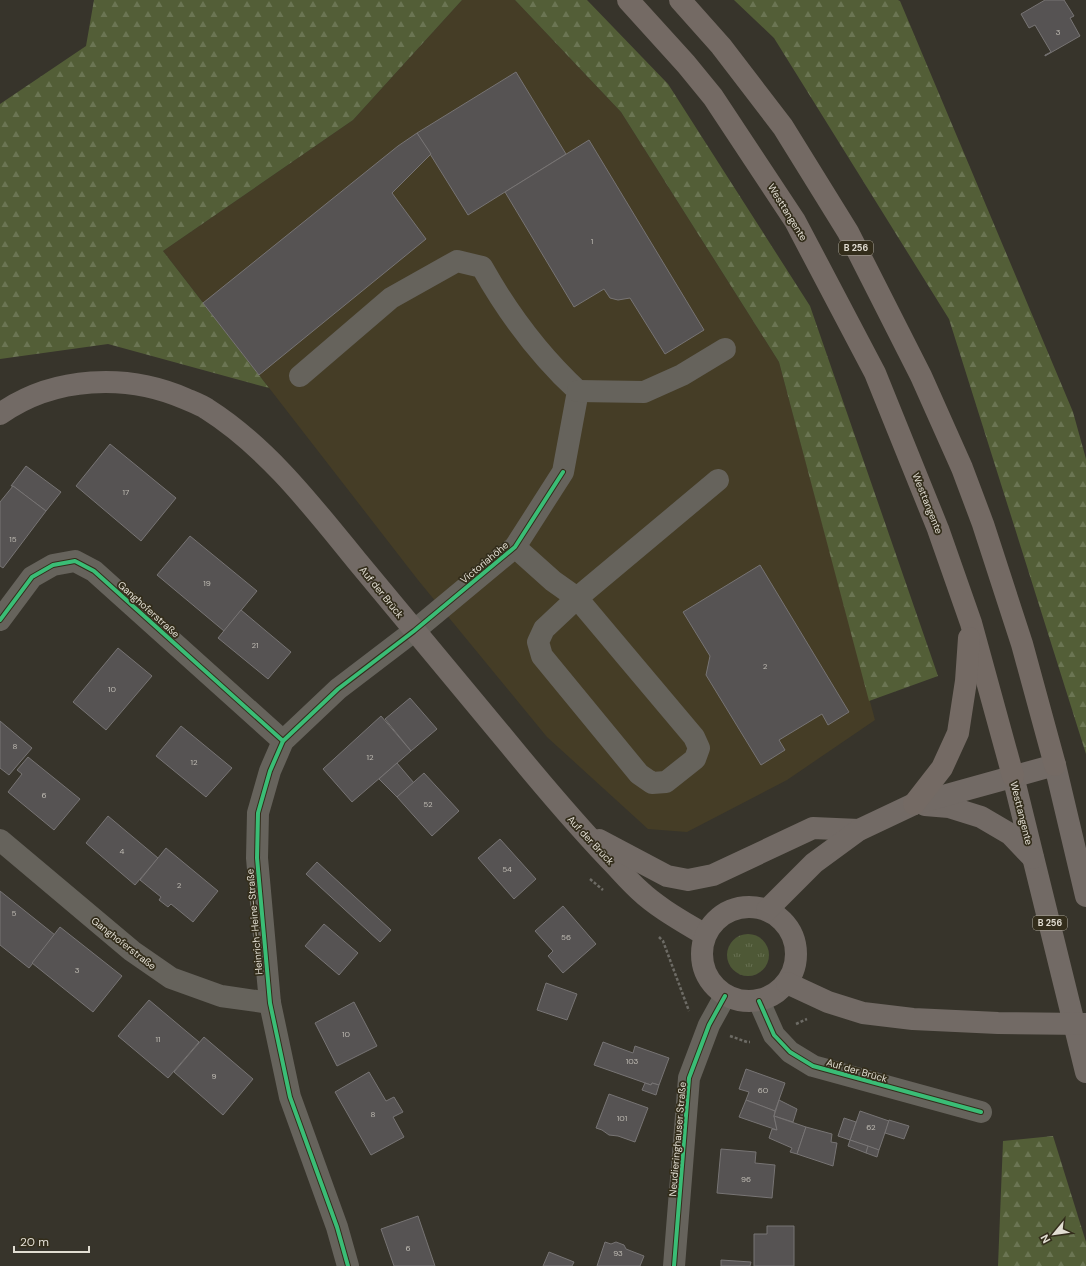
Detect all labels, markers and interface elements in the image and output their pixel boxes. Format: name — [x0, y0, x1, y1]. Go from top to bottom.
house number: 3 — [1056, 27, 1061, 37]
street label: Westtangente — [765, 181, 810, 244]
house number: 1 — [591, 236, 593, 246]
road number: B 256 — [839, 241, 873, 255]
street label: Westtangente — [909, 471, 946, 536]
house number: 17 — [123, 487, 129, 497]
house number: 15 — [9, 534, 17, 544]
street label: Victoriahöhe — [458, 538, 511, 586]
street label: Auf der Brück — [357, 564, 406, 621]
street label: Ganghoferstraße — [115, 578, 182, 641]
house number: 19 — [203, 578, 211, 588]
house number: 21 — [251, 640, 259, 650]
house number: 2 — [763, 661, 768, 671]
house number: 10 — [108, 684, 117, 694]
house number: 8 — [13, 741, 18, 751]
house number: 12 — [366, 752, 374, 762]
house number: 12 — [190, 757, 198, 767]
street label: Westtangente — [1007, 780, 1036, 847]
house number: 6 — [41, 790, 47, 800]
house number: 52 — [423, 799, 433, 809]
street label: Auf der Brück — [564, 813, 617, 868]
house number: 4 — [120, 846, 125, 856]
house number: 54 — [502, 864, 512, 874]
street label: Heinrich-Heine-Straße — [243, 868, 266, 975]
house number: 2 — [177, 880, 182, 890]
house number: 5 — [12, 908, 17, 918]
street label: Ganghoferstraße — [89, 914, 159, 973]
road number: B 256 — [1033, 916, 1067, 930]
house number: 56 — [561, 932, 571, 942]
house number: 3 — [75, 965, 80, 975]
house number: 10 — [342, 1029, 351, 1039]
house number: 11 — [156, 1034, 161, 1044]
house number: 103 — [626, 1056, 639, 1066]
street label: Auf der Brück — [825, 1056, 889, 1085]
house number: 9 — [211, 1071, 217, 1081]
street label: Neudieringhauser Straße — [666, 1081, 689, 1197]
house number: 60 — [758, 1085, 769, 1095]
house number: 8 — [371, 1109, 376, 1119]
house number: 101 — [617, 1113, 627, 1123]
house number: 62 — [866, 1122, 876, 1132]
house number: 96 — [741, 1174, 751, 1184]
north arrow — [1034, 1214, 1074, 1254]
scale bar — [14, 1228, 89, 1254]
text: N — [1037, 1232, 1053, 1246]
text: 20 m — [20, 1234, 49, 1250]
house number: 6 — [405, 1243, 411, 1253]
house number: 93 — [613, 1248, 623, 1258]

